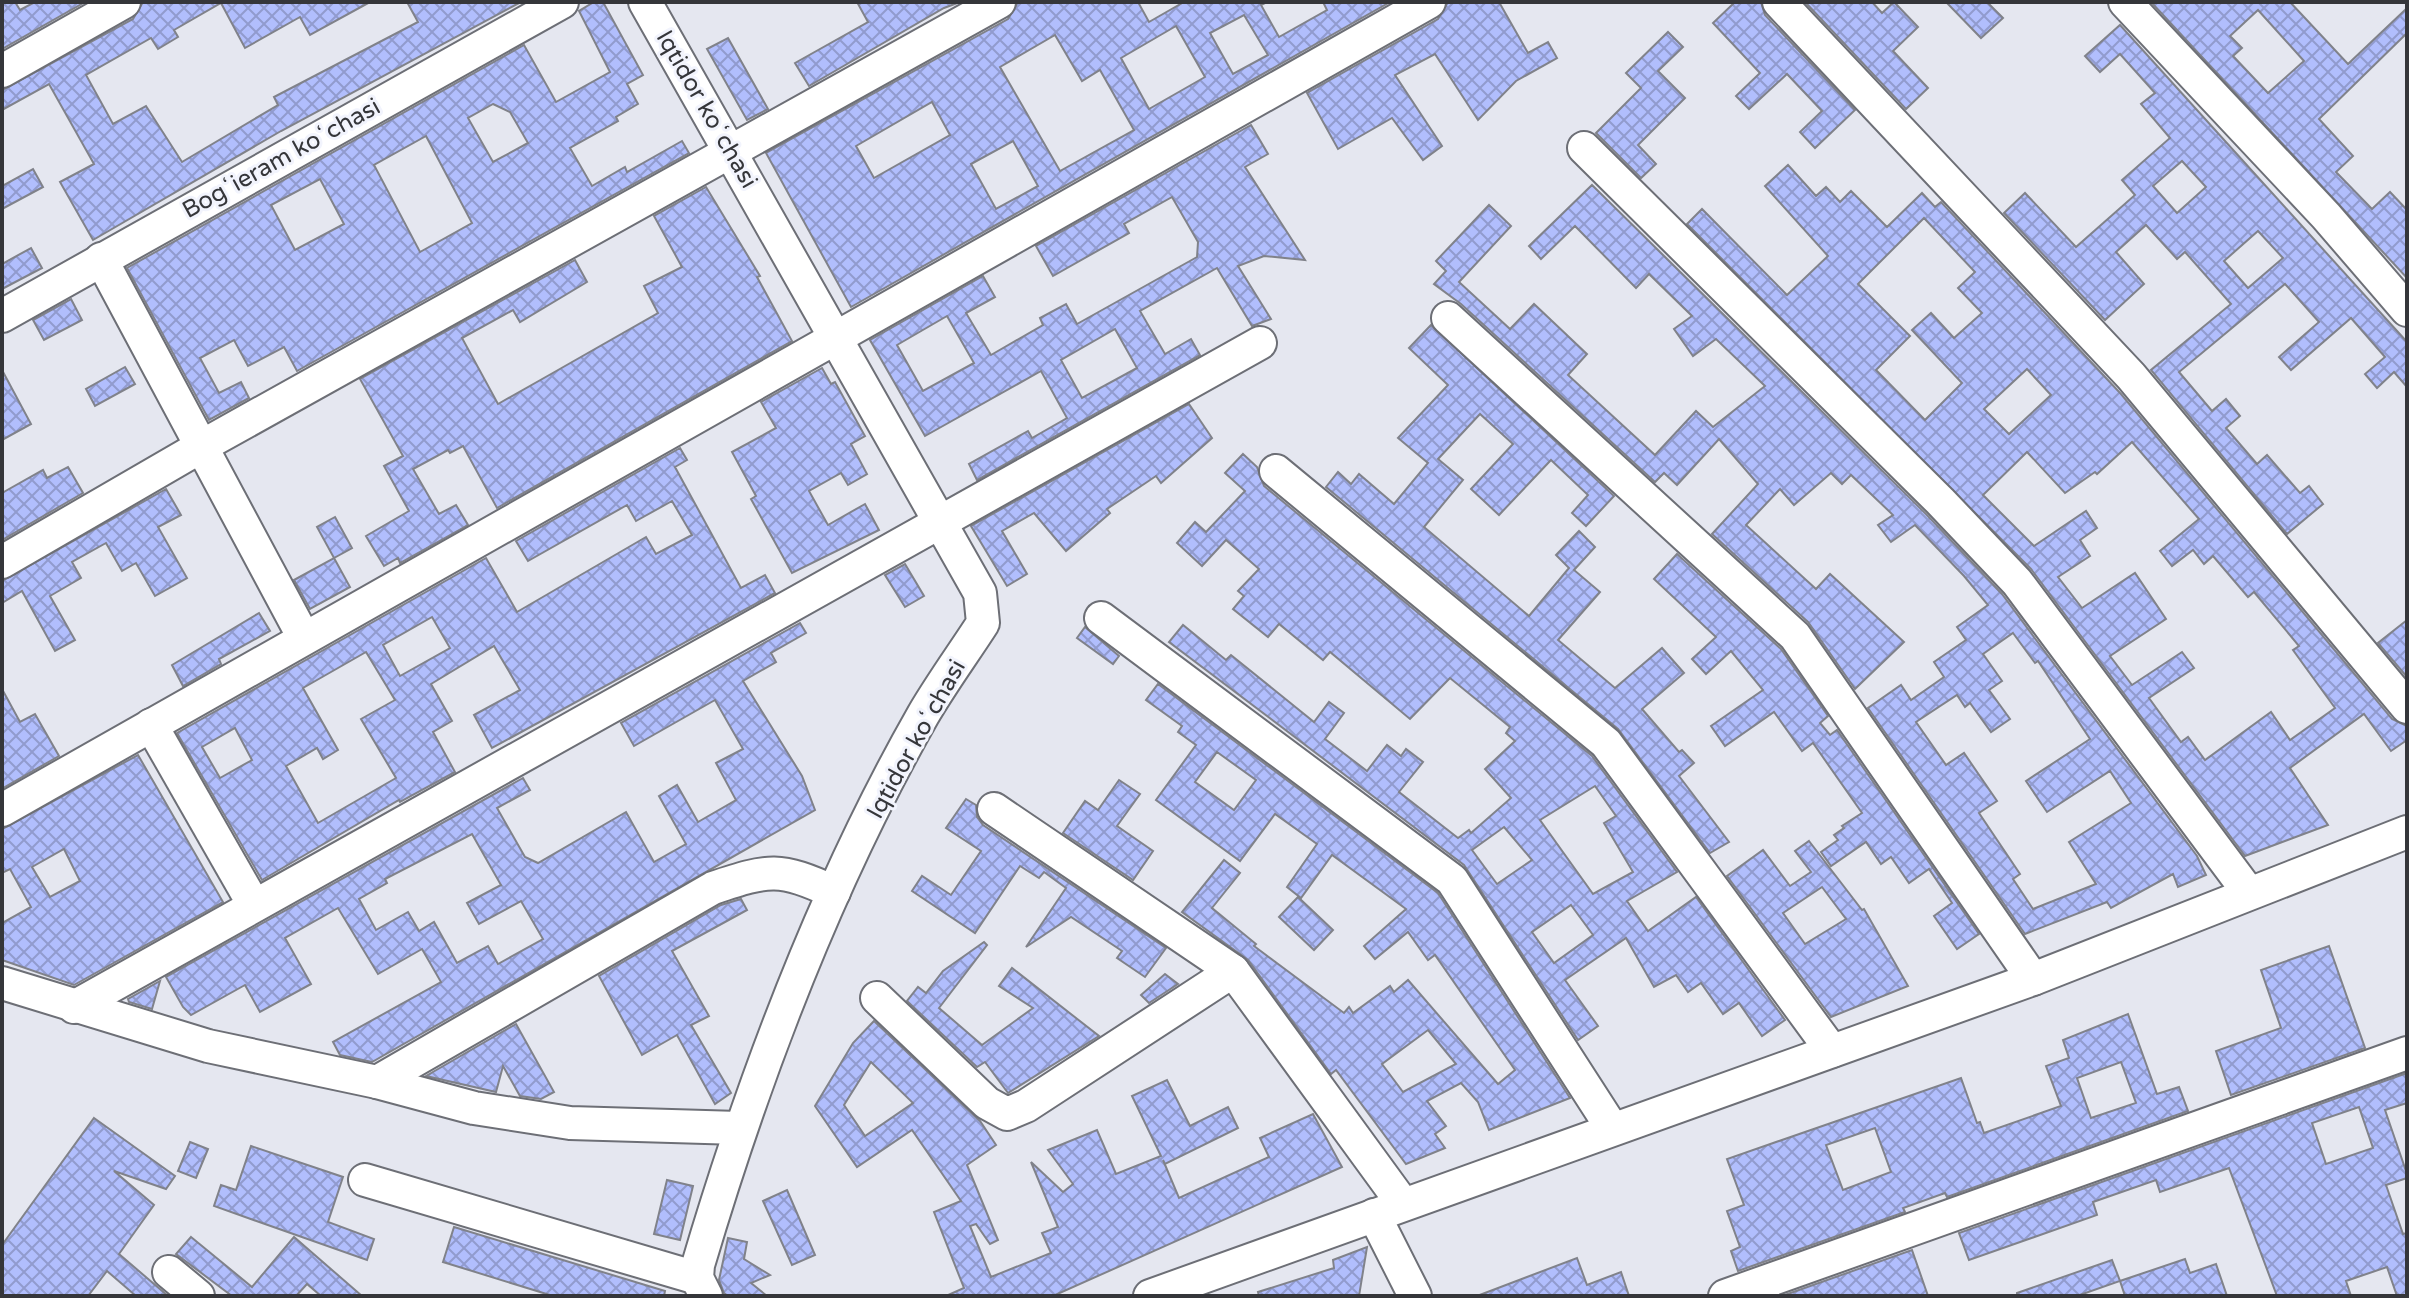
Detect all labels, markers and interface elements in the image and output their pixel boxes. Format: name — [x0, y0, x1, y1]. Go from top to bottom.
street label: Iqtidor koʻchasi — [650, 25, 763, 193]
street label: Bogʻieram koʻchasi — [177, 92, 385, 225]
street label: Iqtidor koʻchasi — [861, 655, 972, 824]

